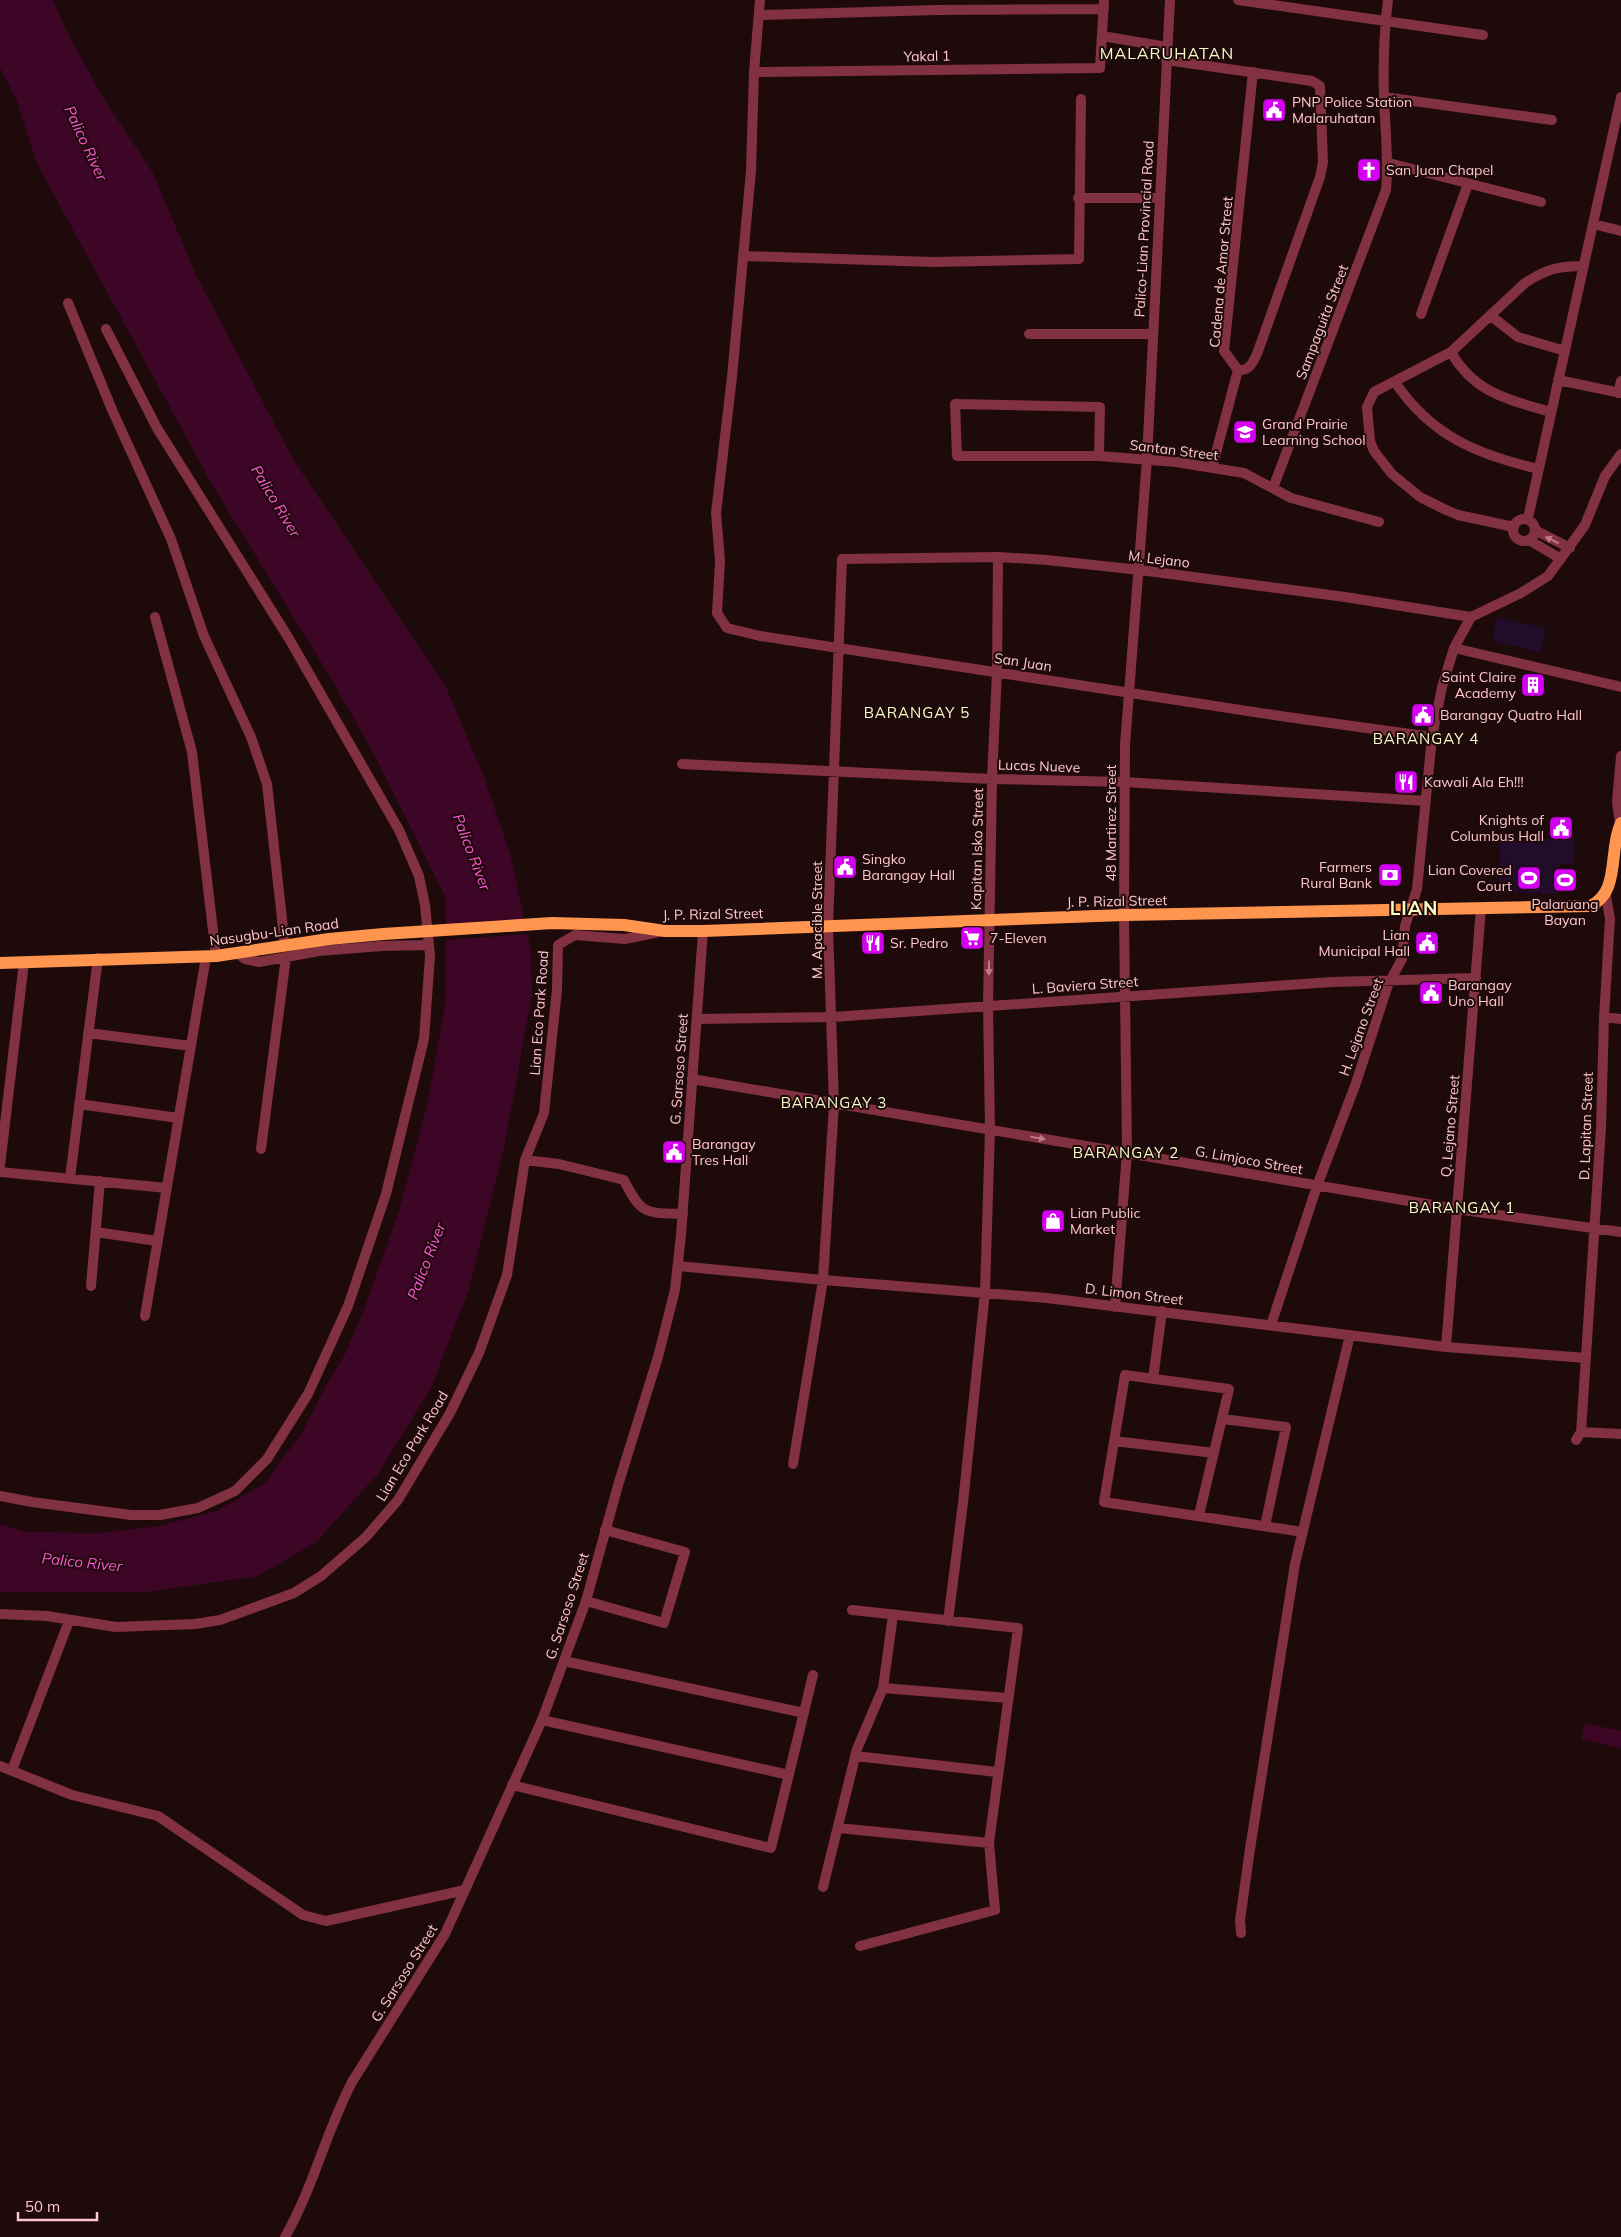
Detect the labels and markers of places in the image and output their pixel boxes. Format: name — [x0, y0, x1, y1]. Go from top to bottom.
place label: PNP Police Station Malaruhatan — [1292, 93, 1412, 127]
public building icon: PNP Police Station Malaruhatan — [1261, 97, 1287, 123]
church icon: San Juan Chapel — [1356, 157, 1382, 183]
place label: San Juan Chapel — [1386, 161, 1493, 179]
place label: Grand Prairie Learning School — [1262, 415, 1366, 449]
school or university icon: Grand Prairie Learning School — [1232, 419, 1258, 445]
place label: Saint Claire Academy — [1442, 668, 1517, 702]
building icon: Saint Claire Academy — [1520, 672, 1546, 698]
public building icon: Barangay Quatro Hall — [1410, 702, 1436, 728]
place label: Barangay Quatro Hall — [1440, 706, 1582, 724]
restaurant icon: Kawali Ala Eh!!! — [1393, 769, 1419, 795]
place label: Kawali Ala Eh!!! — [1424, 773, 1524, 791]
place label: Knights of Columbus Hall — [1450, 811, 1544, 845]
public building icon: Knights of Columbus Hall — [1548, 815, 1574, 841]
place label: Singko Barangay Hall — [862, 850, 955, 884]
public building icon: Singko Barangay Hall — [832, 854, 858, 880]
place label: Farmers Rural Bank — [1301, 858, 1373, 892]
place label: Lian Covered Court — [1428, 861, 1512, 895]
bank icon: Farmers Rural Bank — [1377, 862, 1403, 888]
sports icon: Lian Covered Court — [1516, 865, 1542, 891]
sports icon: Palaruang Bayan — [1552, 867, 1578, 893]
place label: Palaruang Bayan — [1531, 895, 1599, 929]
supermarket icon: 7-Eleven — [959, 925, 985, 951]
place label: Lian Municipal Hall — [1319, 926, 1410, 960]
place label: 7-Eleven — [990, 929, 1047, 947]
restaurant icon: Sr. Pedro — [860, 930, 886, 956]
public building icon: Lian Municipal Hall — [1414, 930, 1440, 956]
place label: Sr. Pedro — [890, 934, 948, 952]
place label: Barangay Uno Hall — [1448, 976, 1512, 1010]
public building icon: Barangay Uno Hall — [1418, 980, 1444, 1006]
place label: Barangay Tres Hall — [692, 1135, 756, 1169]
public building icon: Barangay Tres Hall — [661, 1139, 687, 1165]
place label: Lian Public Market — [1070, 1204, 1140, 1238]
shop icon: Lian Public Market — [1040, 1208, 1066, 1234]

